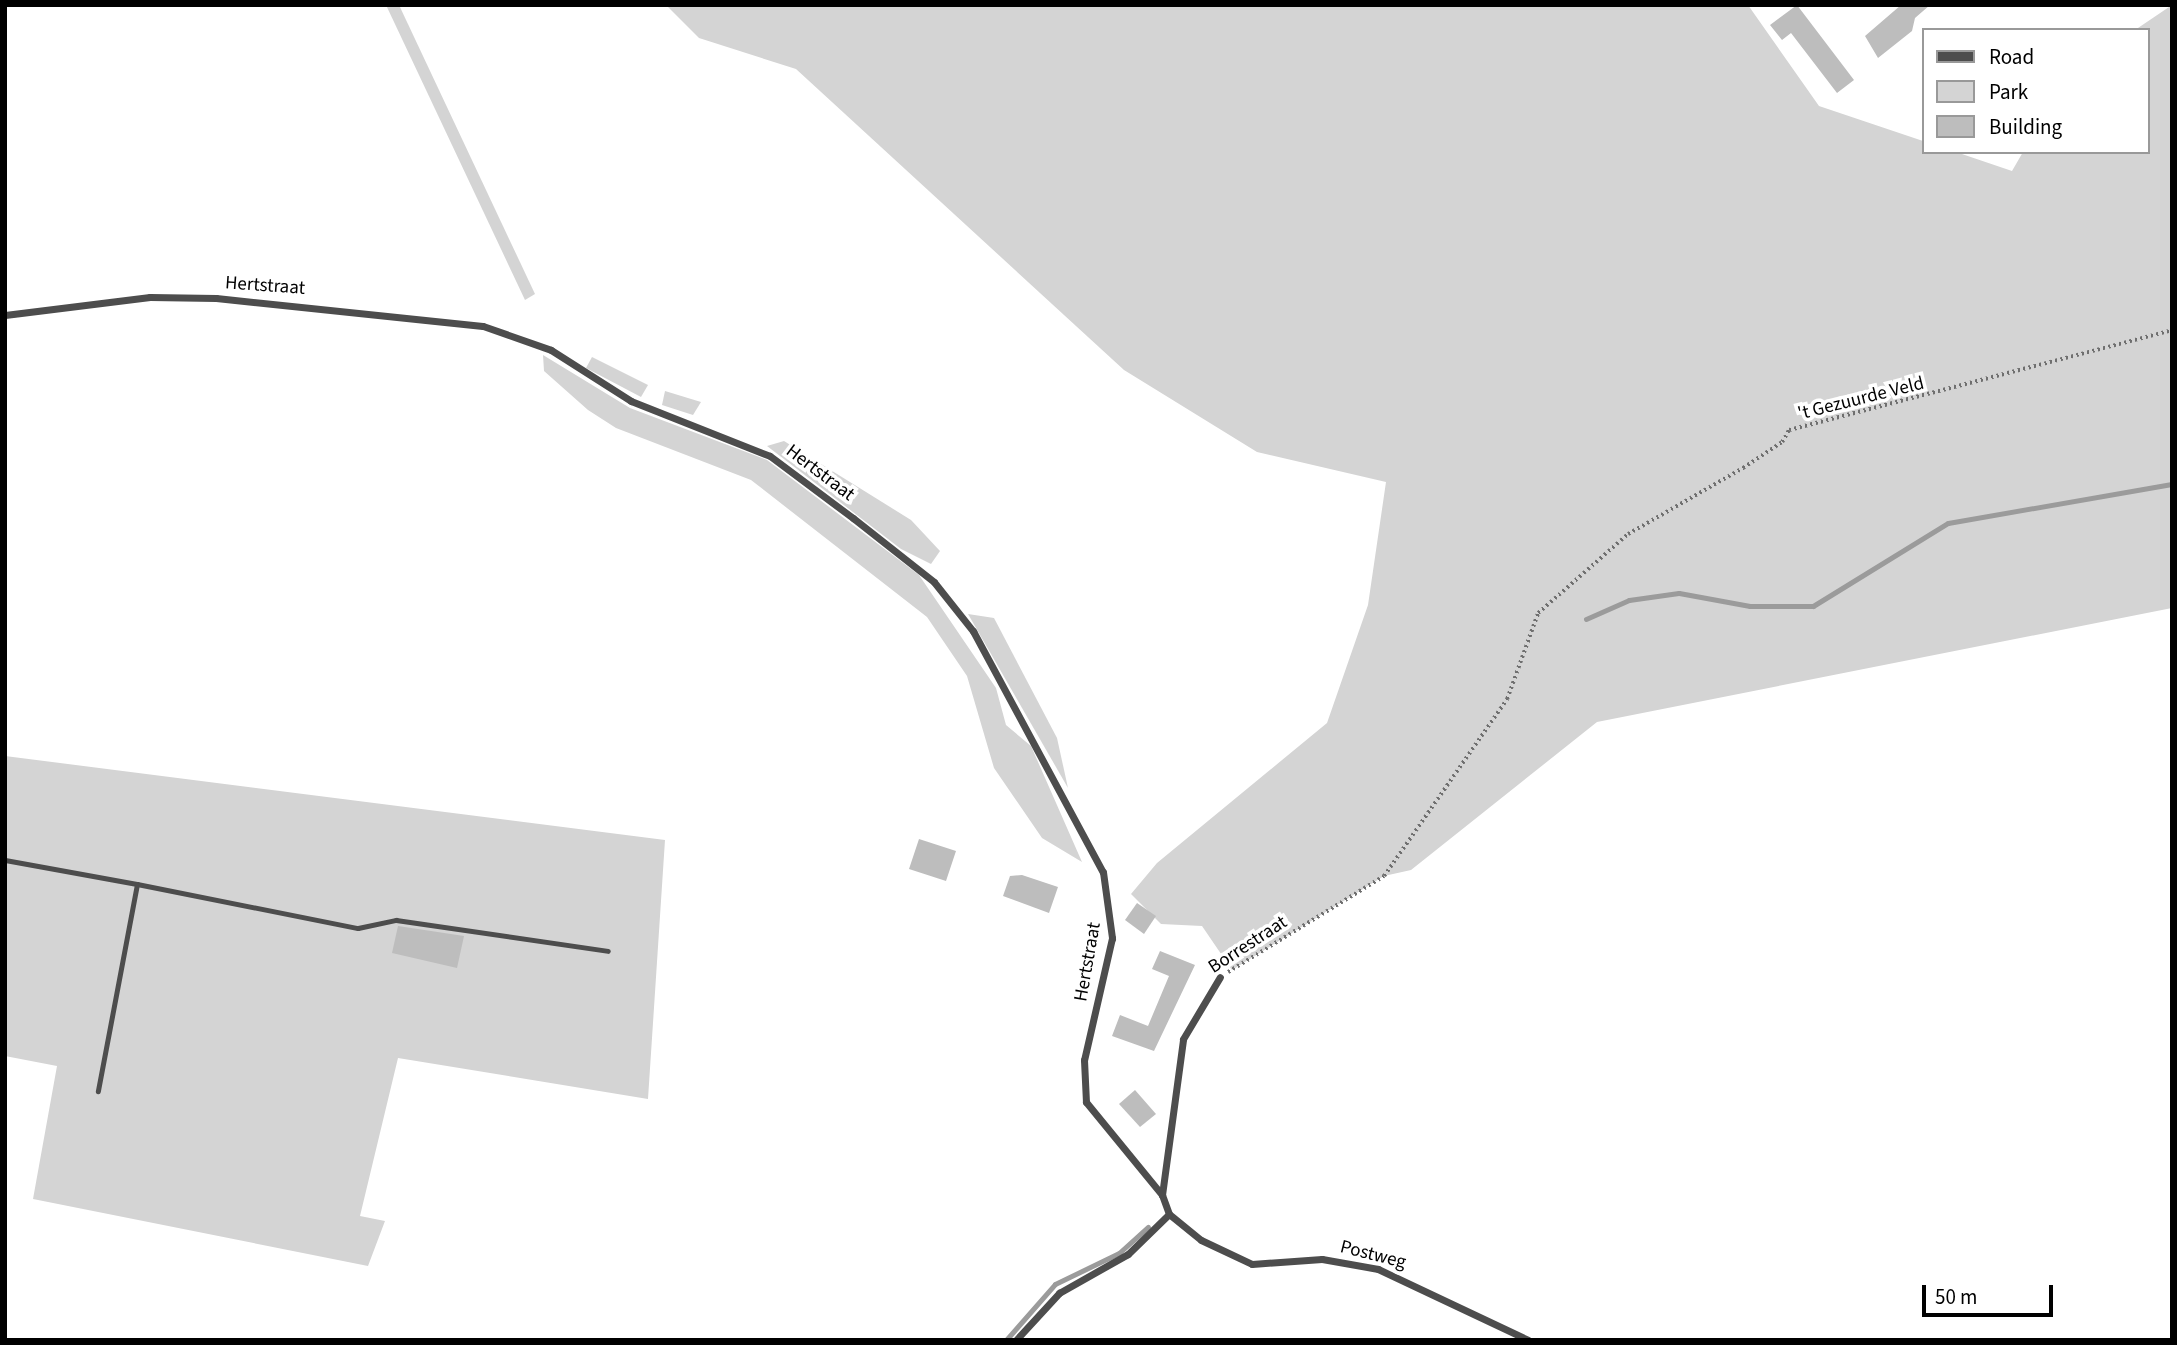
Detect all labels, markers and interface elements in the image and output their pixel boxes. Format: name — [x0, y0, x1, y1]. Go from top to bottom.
legend — [1922, 28, 2149, 154]
text: Road — [1989, 42, 2034, 72]
text: Park — [1989, 77, 2028, 107]
text: Building — [1989, 112, 2062, 142]
street label: Hertstraat — [224, 272, 306, 300]
street label: 't Gezuurde Veld — [1796, 372, 1926, 426]
street label: Hertstraat — [781, 440, 859, 506]
street label: Borrestraat — [1204, 911, 1292, 979]
street label: Hertstraat — [1070, 921, 1106, 1003]
street label: Postweg — [1338, 1236, 1408, 1274]
scale bar — [1925, 1272, 2056, 1316]
text: 50 m — [1935, 1282, 1977, 1312]

